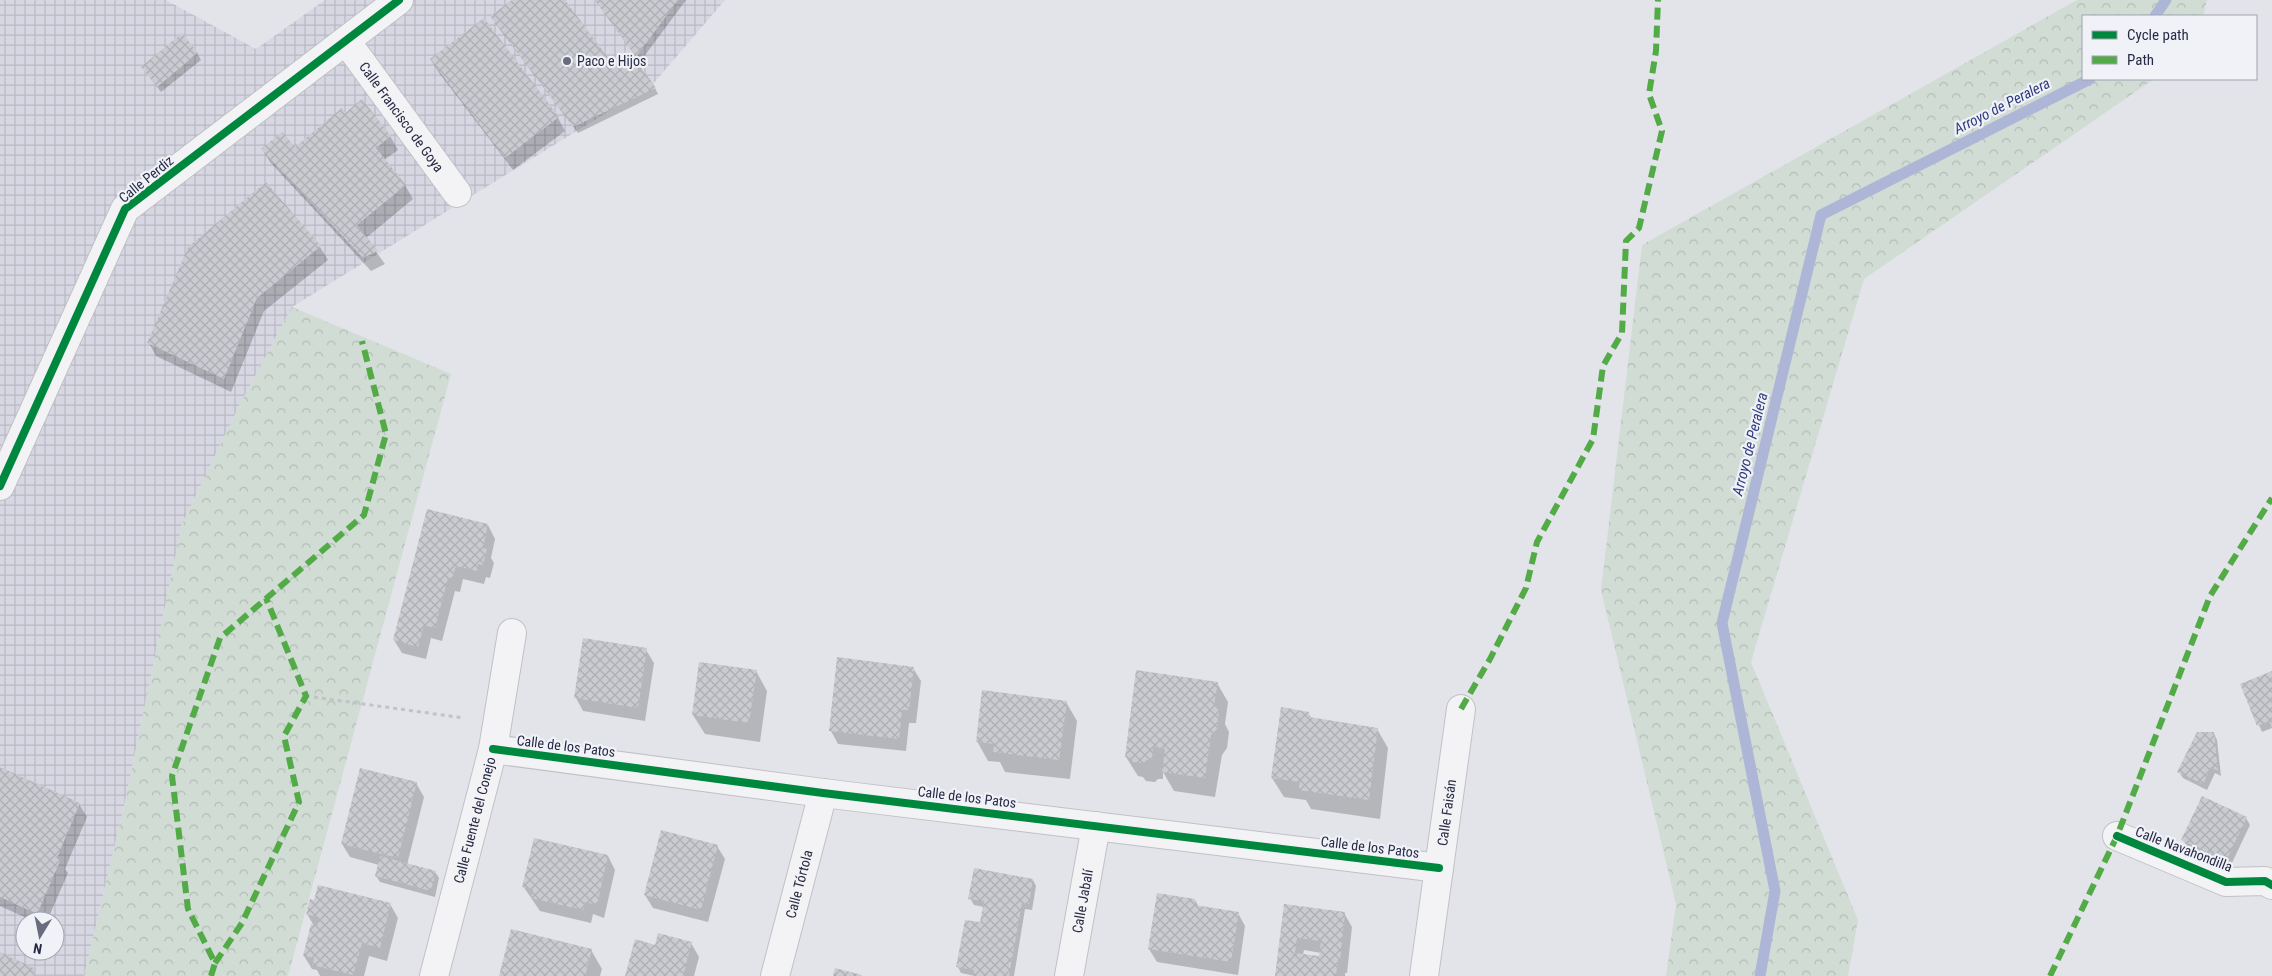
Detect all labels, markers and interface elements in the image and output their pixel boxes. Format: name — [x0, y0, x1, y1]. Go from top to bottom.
legend — [2082, 15, 2257, 80]
text: Cycle path — [2127, 26, 2189, 44]
text: Path — [2127, 51, 2154, 69]
place label: Paco e Hijos — [577, 53, 646, 69]
marker: Paco e Hijos — [561, 55, 573, 67]
street label: Calle Francisco de Goya — [356, 59, 447, 175]
water label: Arroyo de Peralera — [1950, 74, 2053, 138]
street label: Calle Perdiz — [116, 152, 176, 206]
water label: Arroyo de Peralera — [1728, 391, 1772, 498]
street label: Calle de los Patos — [516, 732, 616, 760]
street label: Calle Fuente del Conejo — [450, 755, 499, 885]
street label: Calle Faisán — [1434, 778, 1459, 847]
street label: Calle de los Patos — [917, 783, 1017, 811]
street label: Calle Navahondilla — [2133, 823, 2235, 875]
street label: Calle de los Patos — [1320, 833, 1420, 861]
street label: Calle Tórtola — [783, 848, 816, 920]
street label: Calle Jabalí — [1069, 867, 1096, 934]
north arrow — [15, 911, 65, 961]
text: N — [32, 940, 43, 957]

